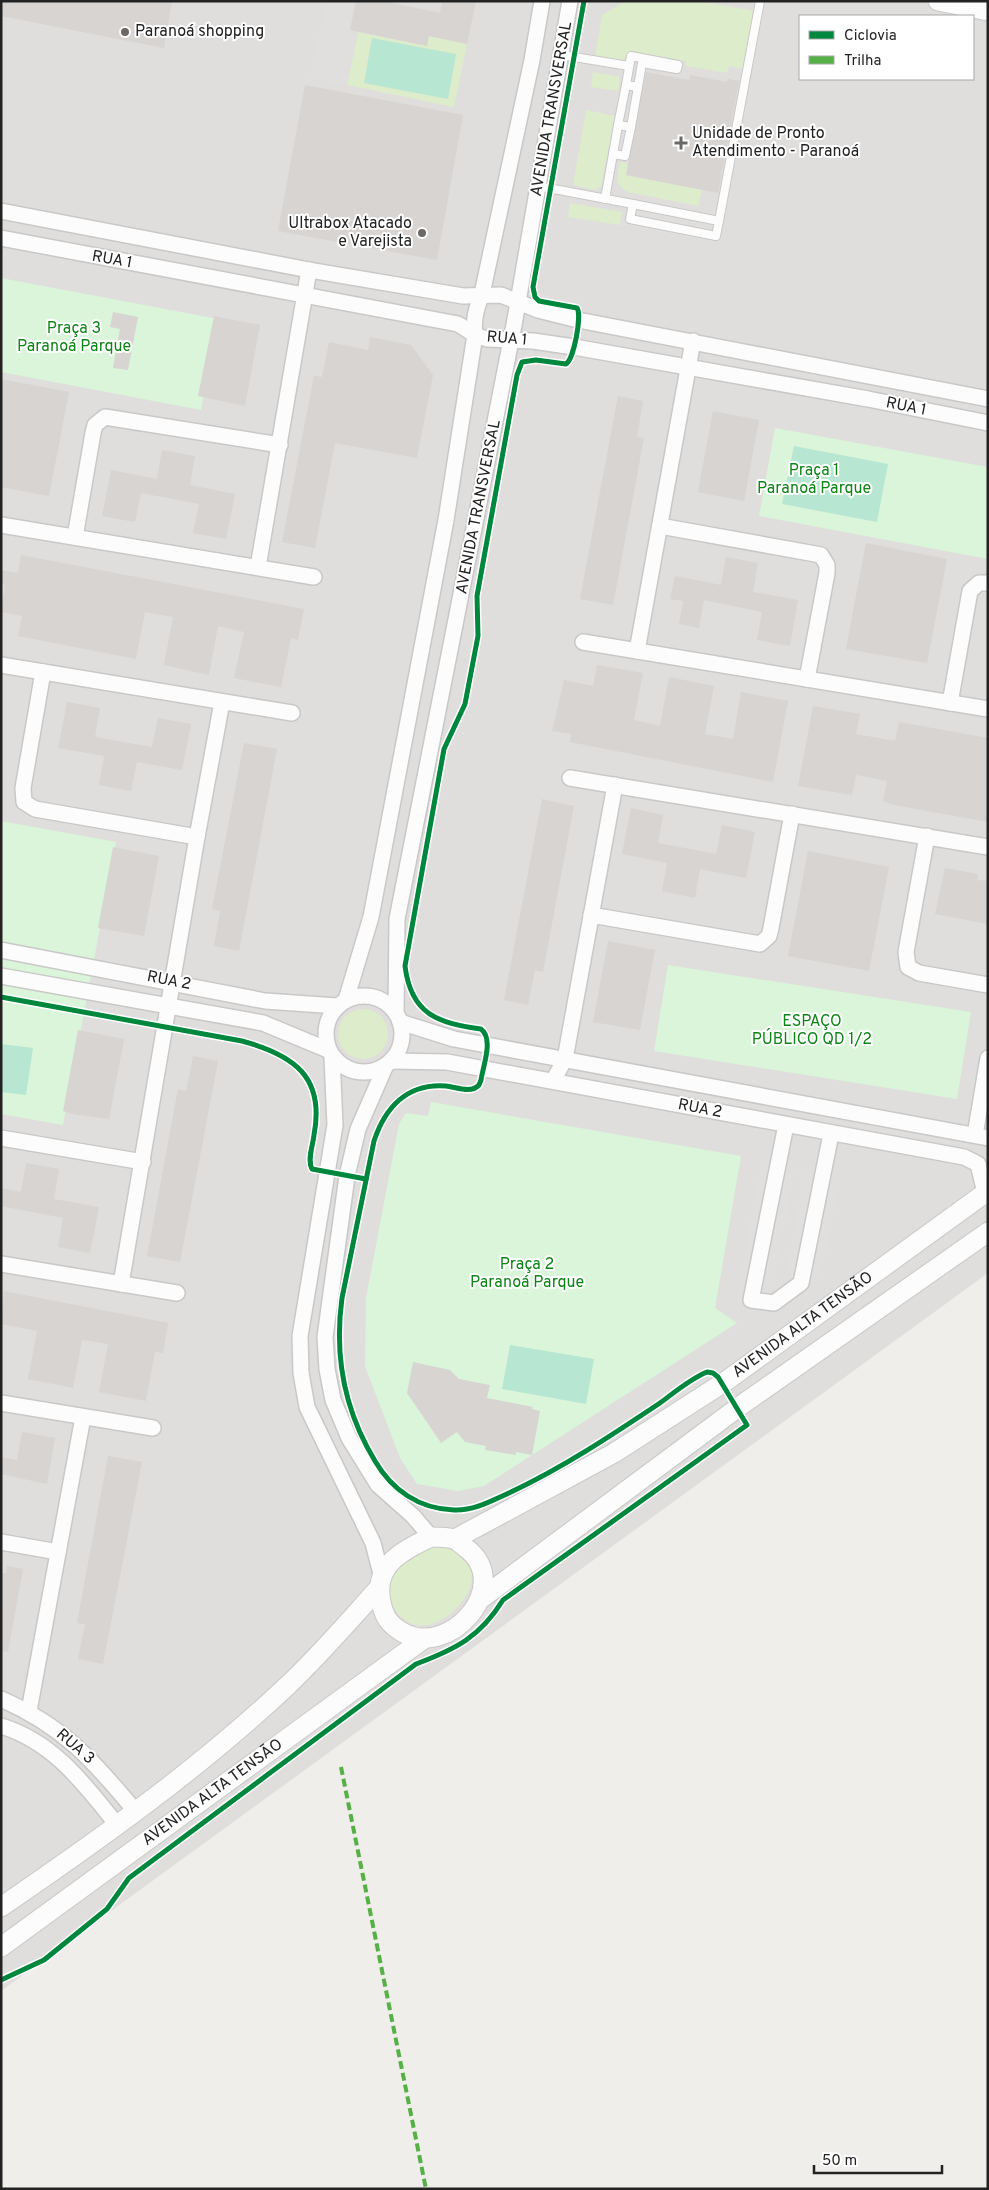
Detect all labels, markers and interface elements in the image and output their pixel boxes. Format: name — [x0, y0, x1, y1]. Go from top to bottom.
legend — [799, 15, 974, 80]
street label: AVENIDA TRANSVERSAL — [527, 20, 577, 198]
place label: Paranoá shopping — [135, 22, 264, 42]
marker: Paranoá shopping — [119, 26, 131, 38]
text: Ciclovia — [844, 27, 897, 46]
text: Trilha — [844, 52, 881, 71]
place label: Unidade de Pronto Atendimento - Paranoá — [692, 124, 859, 162]
marker: Unidade de Pronto Atendimento - Paranoá — [674, 136, 688, 150]
place label: Ultrabox Atacado e Varejista — [288, 214, 412, 252]
marker: Ultrabox Atacado e Varejista — [416, 227, 428, 239]
street label: RUA 1 — [90, 247, 134, 273]
park label: Praça 3 Paranoá Parque — [17, 319, 131, 357]
street label: RUA 1 — [486, 327, 528, 351]
street label: RUA 1 — [884, 393, 928, 421]
street label: AVENIDA TRANSVERSAL — [452, 418, 506, 596]
park label: Praça 1 Paranoá Parque — [757, 461, 871, 499]
street label: RUA 2 — [145, 967, 193, 995]
park label: ESPAÇO PÚBLICO QD 1/2 — [752, 1012, 872, 1050]
street label: RUA 2 — [676, 1095, 724, 1123]
park label: Praça 2 Paranoá Parque — [470, 1255, 584, 1293]
street label: AVENIDA ALTA TENSÃO — [729, 1267, 877, 1383]
street label: RUA 3 — [52, 1725, 98, 1769]
street label: AVENIDA ALTA TENSĀO — [139, 1735, 287, 1851]
scale bar — [814, 2142, 942, 2174]
text: 50 m — [822, 2152, 857, 2171]

